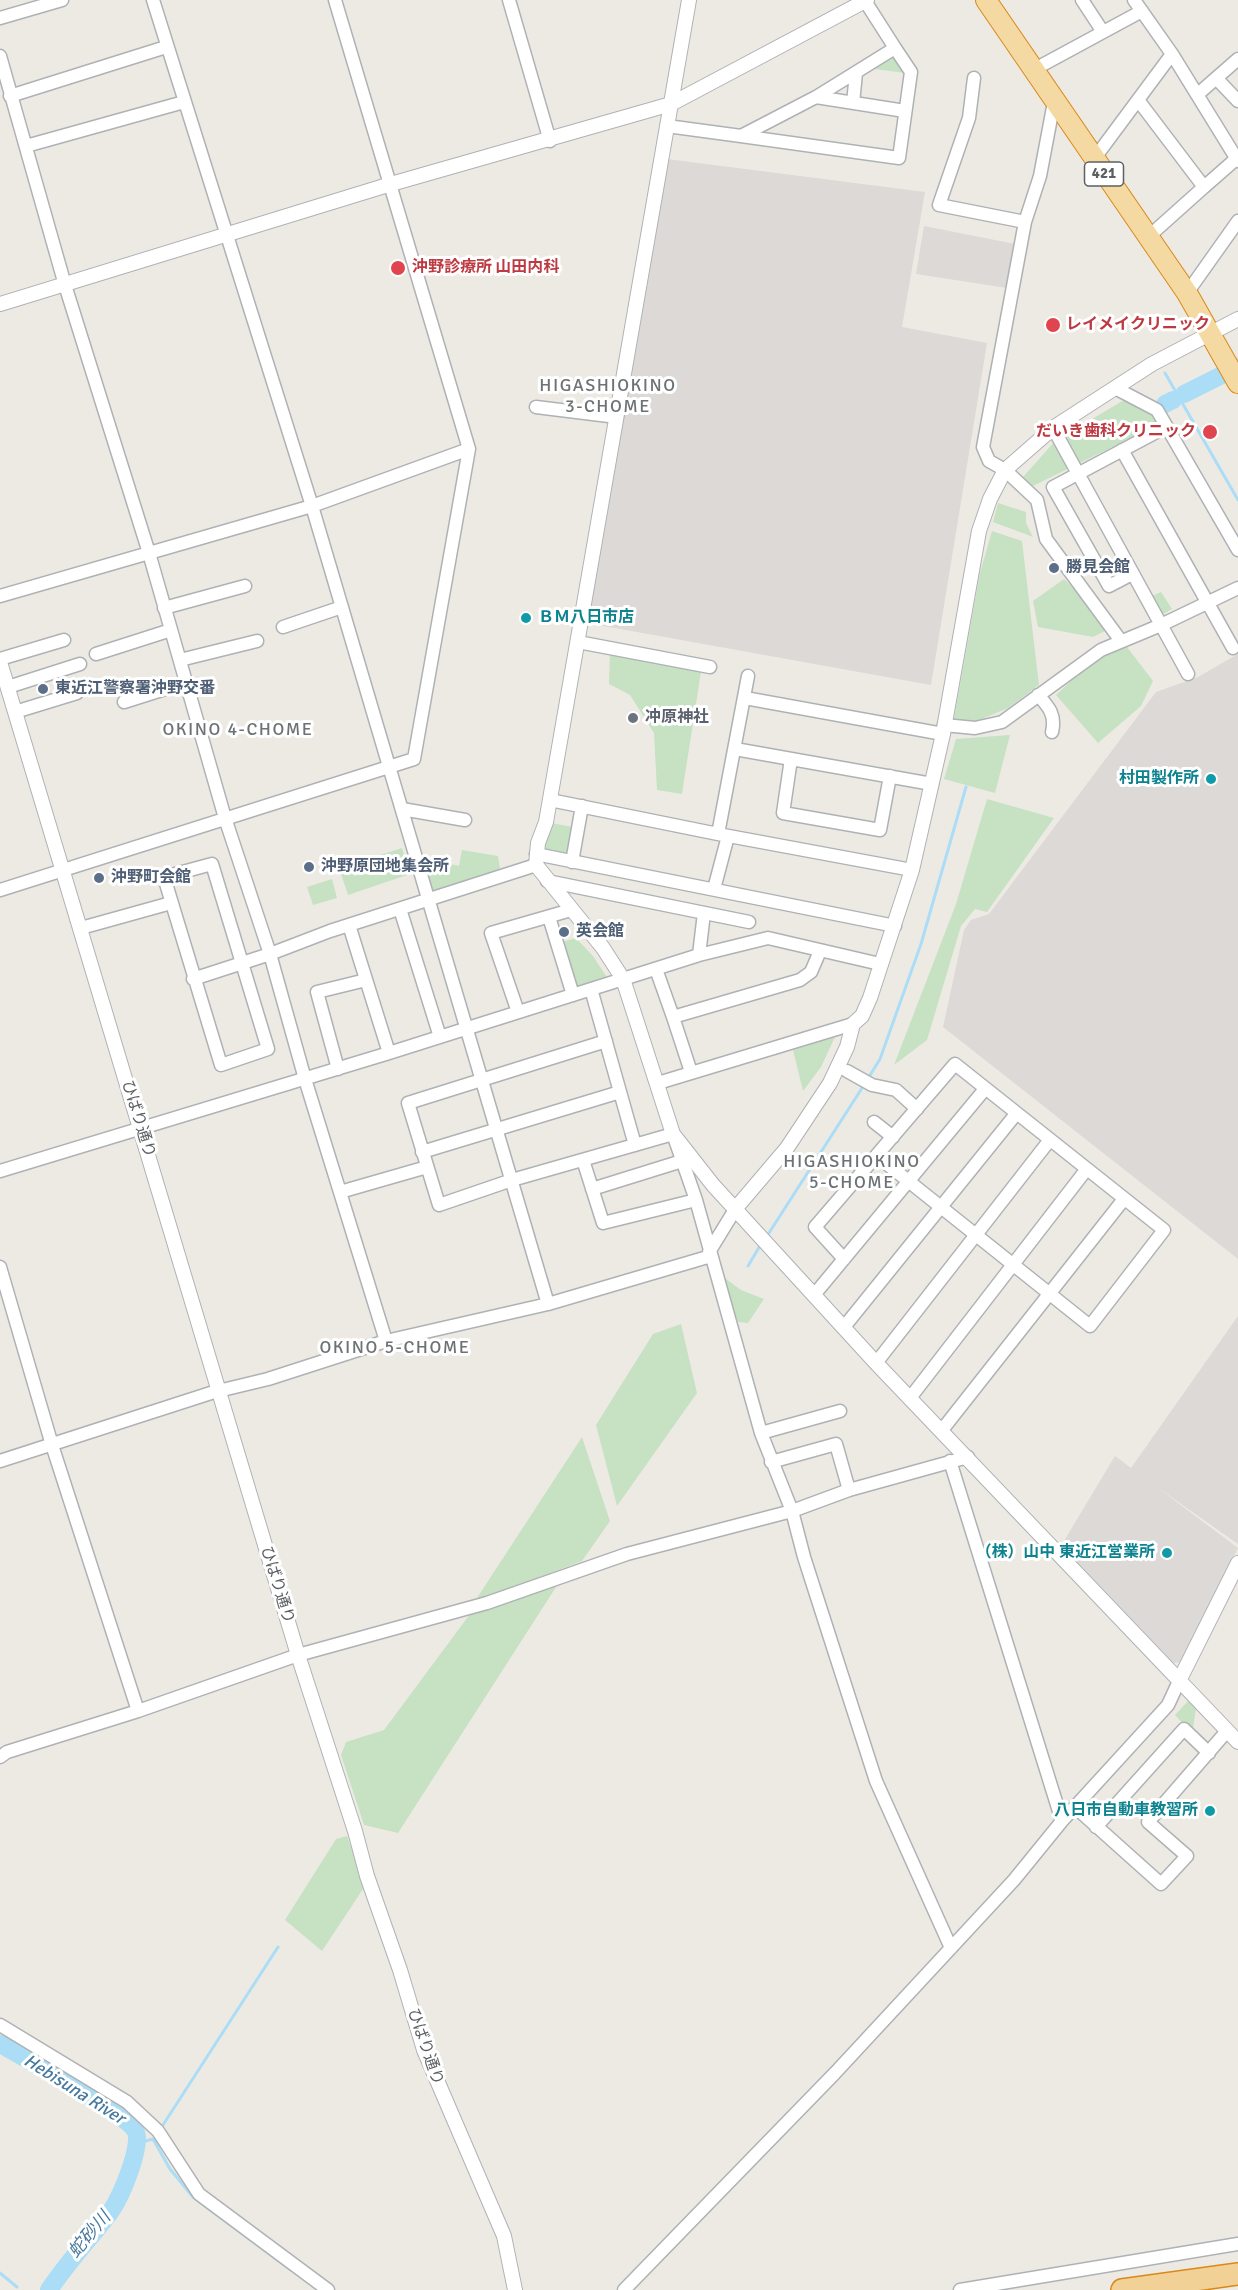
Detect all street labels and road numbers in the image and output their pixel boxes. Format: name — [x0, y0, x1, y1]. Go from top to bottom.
road number: 421 — [1084, 162, 1124, 186]
street label: ひばり通り — [117, 1078, 159, 1160]
street label: ひばり通り — [256, 1544, 298, 1626]
street label: ひばり通り — [403, 2006, 447, 2088]

